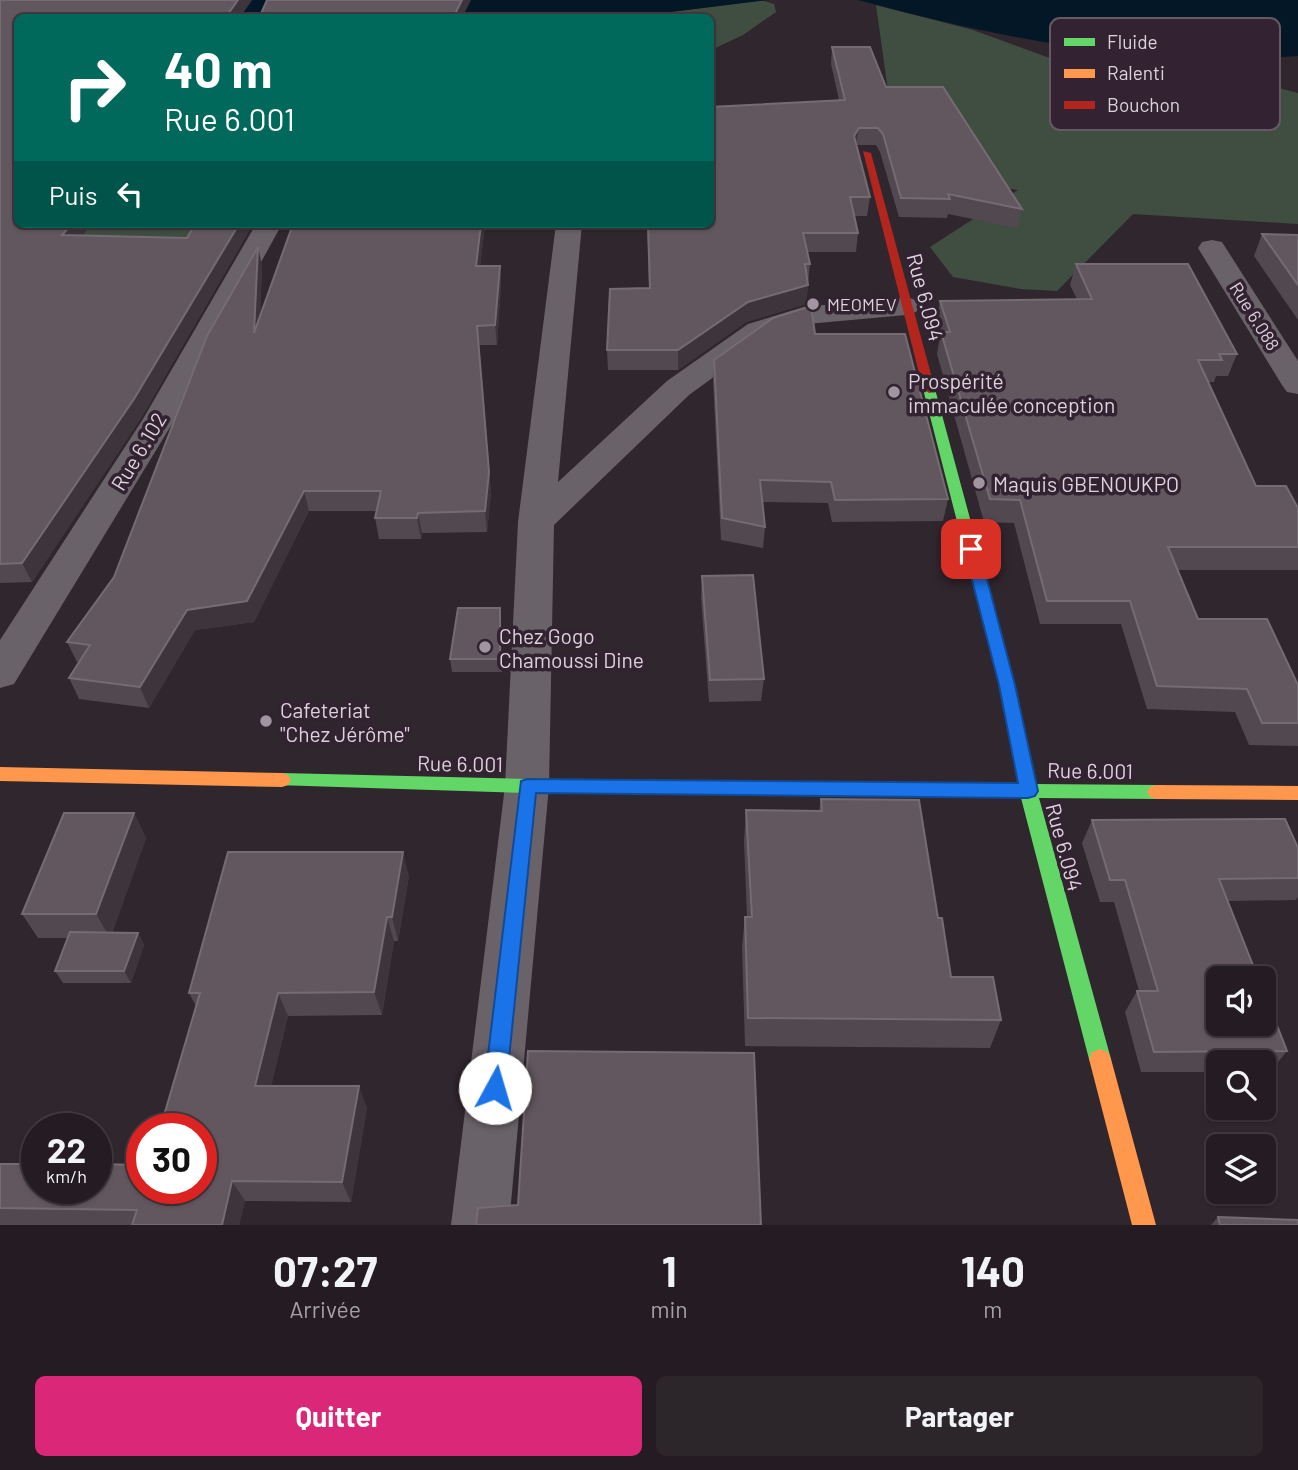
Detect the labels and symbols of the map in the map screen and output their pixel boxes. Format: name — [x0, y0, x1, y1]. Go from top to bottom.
legend — [1050, 18, 1280, 130]
text: Fluide — [1107, 30, 1158, 53]
text: Ralenti — [1107, 61, 1165, 84]
text: Bouchon — [1107, 93, 1180, 116]
street label: Rue 6.094 — [902, 250, 950, 344]
street label: Rue 6.088 — [1225, 278, 1285, 354]
place label: MEOMEV — [827, 293, 897, 315]
marker: MEOMEV — [805, 296, 821, 312]
place label: Prospérité immaculée conception — [908, 368, 1115, 417]
marker: Prospérité immaculée conception — [886, 384, 902, 400]
street label: Rue 6.102 — [105, 407, 171, 495]
place label: Maquis GBENOUKPO — [993, 471, 1179, 496]
marker: Maquis GBENOUKPO — [971, 475, 987, 491]
pin — [941, 519, 1001, 579]
place label: Chez Gogo Chamoussi Dine — [499, 623, 644, 672]
marker: Chez Gogo Chamoussi Dine — [477, 639, 493, 655]
place label: Cafeteriat "Chez Jérôme" — [280, 697, 410, 746]
marker: Cafeteriat "Chez Jérôme" — [258, 713, 274, 729]
street label: Rue 6.001 — [417, 750, 503, 776]
street label: Rue 6.001 — [1047, 757, 1133, 783]
street label: Rue 6.094 — [1041, 800, 1089, 894]
position arrow — [458, 1051, 532, 1125]
speed limit sign: 30 — [126, 1113, 217, 1204]

